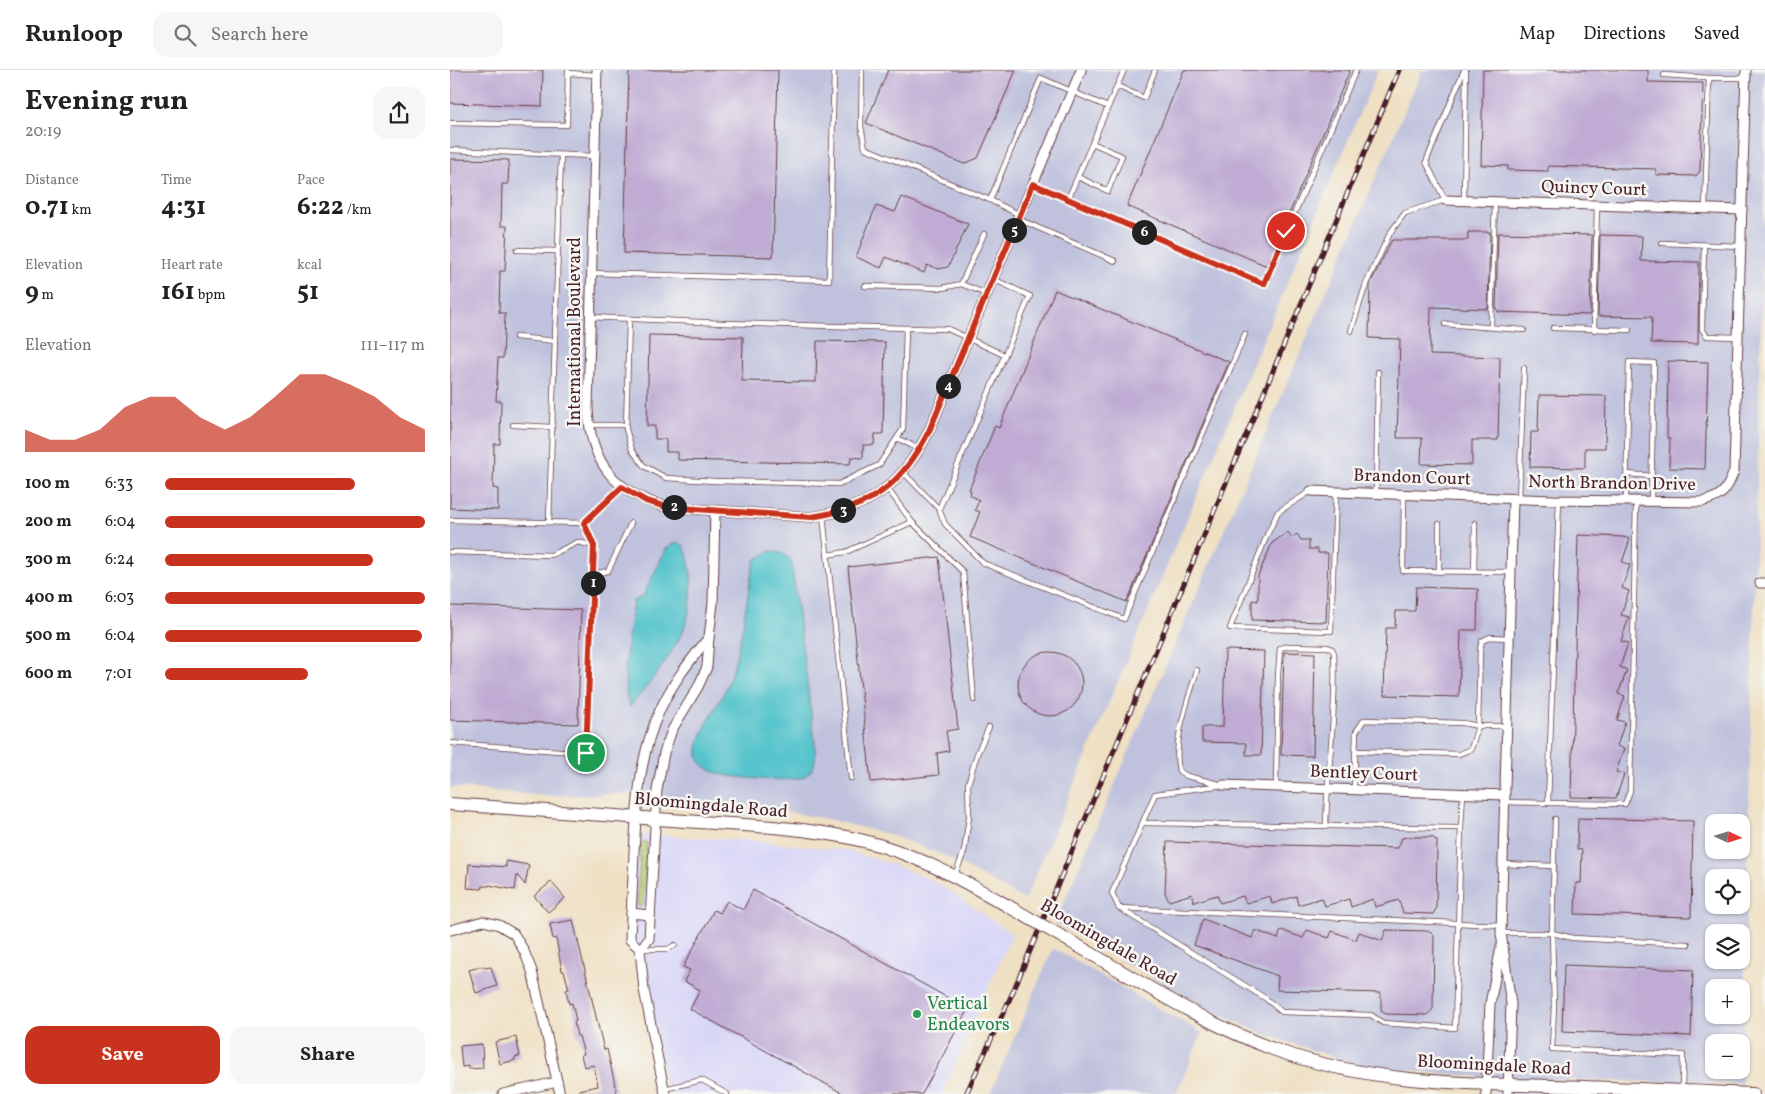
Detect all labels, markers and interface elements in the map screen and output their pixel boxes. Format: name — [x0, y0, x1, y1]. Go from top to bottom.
search box — [153, 12, 503, 57]
text: Runloop — [25, 18, 123, 52]
icon: search — [171, 21, 199, 49]
text: Search here — [211, 22, 308, 48]
text: Map — [1519, 22, 1555, 47]
text: Directions — [1583, 22, 1666, 47]
text: Saved — [1694, 22, 1740, 47]
text: Evening run — [25, 82, 189, 121]
button: share — [373, 87, 425, 139]
text: 20:19 — [25, 121, 61, 143]
text: Distance — [25, 171, 79, 190]
text: Time — [161, 171, 192, 190]
text: Pace — [297, 171, 325, 190]
street label: Quincy Court — [1541, 175, 1647, 203]
text: 0.71 — [25, 190, 69, 225]
text: 4:31 — [161, 190, 206, 225]
text: 6:22 — [297, 190, 344, 225]
text: km — [69, 201, 92, 220]
text: /km — [344, 201, 372, 220]
pin — [1265, 210, 1307, 252]
icon: check — [1272, 217, 1300, 245]
pin: 5 — [1002, 218, 1026, 242]
pin: 6 — [1132, 220, 1156, 244]
text: 5 — [1011, 221, 1018, 240]
text: 6 — [1141, 223, 1148, 242]
street label: International Boulevard — [563, 237, 588, 427]
text: Elevation — [25, 256, 83, 275]
text: Heart rate — [161, 256, 223, 275]
text: kcal — [297, 256, 322, 275]
text: 9 — [25, 275, 39, 310]
text: 161 — [161, 275, 195, 310]
text: 51 — [297, 275, 319, 310]
text: m — [39, 286, 54, 305]
text: bpm — [195, 286, 226, 305]
text: Elevation — [25, 335, 92, 357]
text: 111–117 m — [360, 335, 425, 357]
pin: 4 — [936, 374, 960, 398]
text: 4 — [944, 377, 953, 396]
street label: Brandon Court — [1353, 463, 1471, 493]
street label: North Brandon Drive — [1528, 470, 1696, 498]
text: 100 m — [25, 473, 70, 495]
text: 6:33 — [105, 473, 133, 495]
pin: 2 — [662, 494, 686, 520]
text: 2 — [671, 498, 678, 517]
pin: 3 — [830, 498, 856, 522]
text: 3 — [840, 501, 847, 520]
text: 200 m — [25, 511, 72, 533]
text: 6:04 — [105, 511, 136, 533]
text: 300 m — [25, 549, 71, 571]
text: 6:24 — [105, 549, 135, 571]
pin: 1 — [580, 570, 606, 596]
text: 1 — [591, 574, 596, 593]
text: 400 m — [25, 587, 73, 609]
text: 6:03 — [105, 587, 134, 609]
text: 500 m — [25, 625, 71, 647]
text: 6:04 — [105, 625, 136, 647]
text: 600 m — [25, 663, 72, 685]
text: 7:01 — [105, 663, 132, 685]
pin — [565, 732, 607, 774]
icon: arrive — [572, 739, 600, 767]
street label: Bentley Court — [1309, 760, 1419, 788]
street label: Bloomingdale Road — [633, 787, 789, 825]
north arrow — [1705, 814, 1750, 859]
map controls — [1705, 814, 1750, 1079]
button: locate — [1705, 869, 1750, 914]
street label: Bloomingdale Road — [1035, 894, 1181, 992]
button: layers — [1705, 924, 1750, 969]
button: + — [1705, 979, 1750, 1024]
place label: Vertical Endeavors — [927, 992, 1010, 1038]
marker: Vertical Endeavors — [911, 1008, 923, 1020]
button: Save — [25, 1026, 220, 1084]
button: Share — [230, 1026, 425, 1084]
button: − — [1705, 1034, 1750, 1079]
street label: Bloomingdale Road — [1416, 1049, 1572, 1083]

